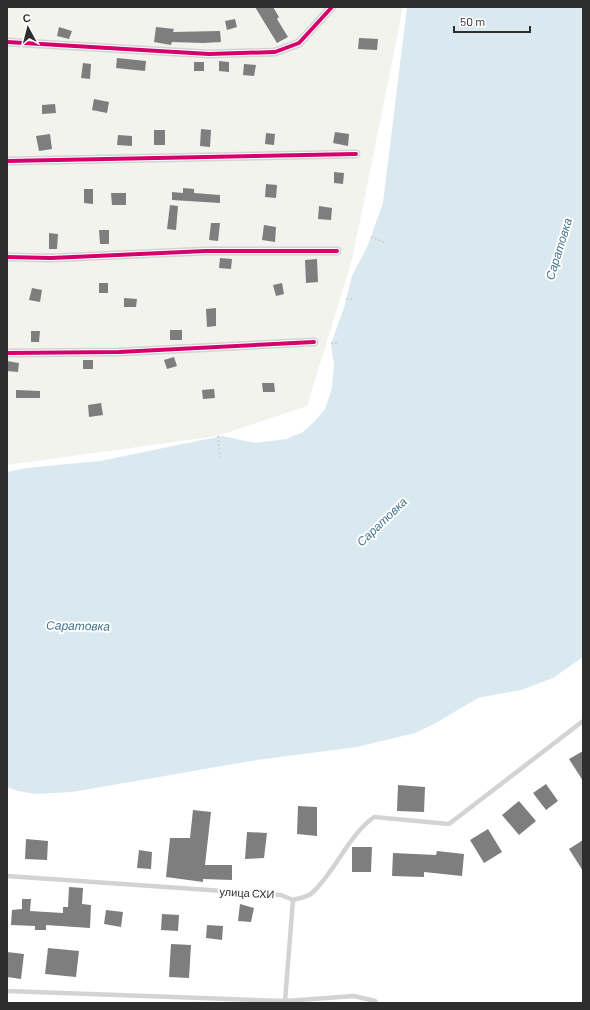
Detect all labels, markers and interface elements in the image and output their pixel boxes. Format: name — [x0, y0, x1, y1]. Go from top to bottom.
north arrow — [8, 8, 48, 48]
scale bar — [454, 8, 530, 34]
text: С — [22, 11, 32, 25]
text: 50 m — [460, 14, 485, 28]
water label: Саратовка — [542, 216, 575, 282]
water label: Саратовка — [353, 494, 410, 549]
water label: Саратовка — [46, 617, 110, 634]
street label: улица СХИ — [219, 885, 275, 900]

